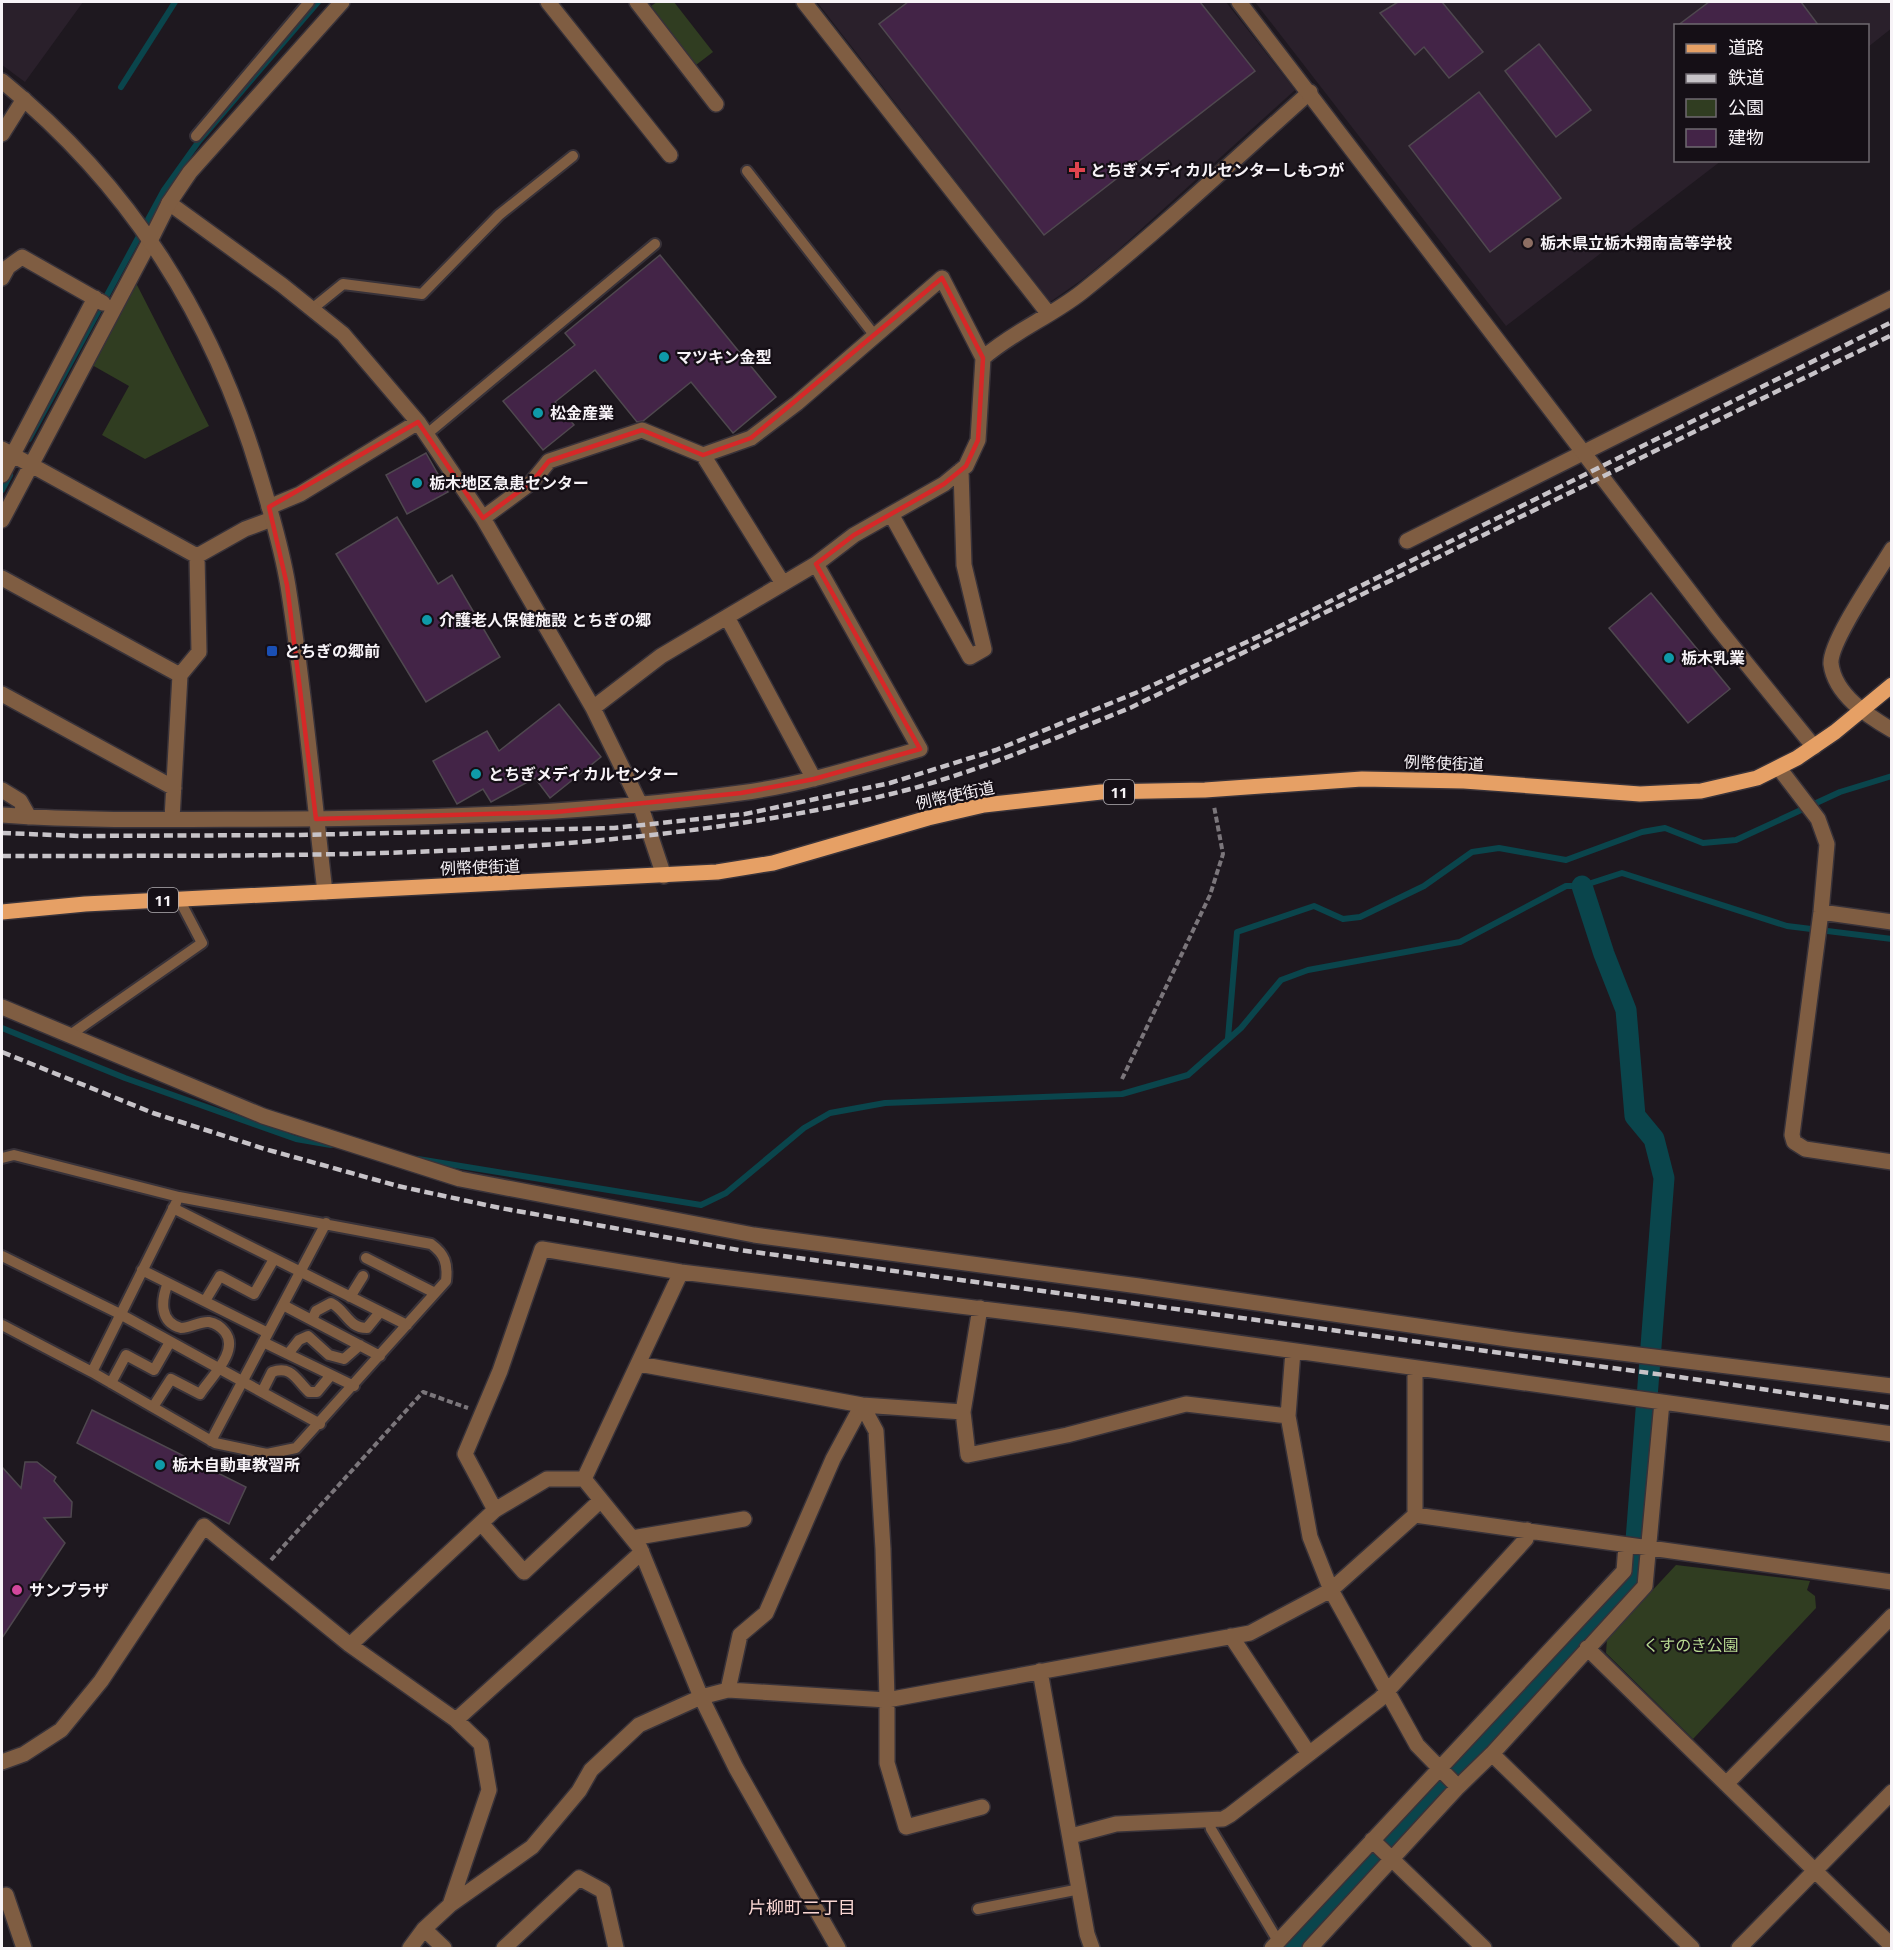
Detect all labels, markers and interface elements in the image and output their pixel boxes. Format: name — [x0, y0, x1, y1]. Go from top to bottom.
legend — [1674, 24, 1869, 162]
text: 道路 — [1728, 35, 1764, 59]
text: 鉄道 — [1728, 65, 1764, 89]
text: 公園 — [1728, 95, 1764, 119]
text: 建物 — [1728, 125, 1764, 149]
place label: とちぎメディカルセンターしもつが — [1090, 159, 1344, 181]
marker: とちぎメディカルセンターしもつが — [1068, 161, 1086, 179]
place label: 栃木県立栃木翔南高等学校 — [1540, 232, 1732, 254]
marker: 栃木県立栃木翔南高等学校 — [1521, 236, 1535, 250]
place label: マツキン金型 — [676, 346, 772, 368]
marker: マツキン金型 — [657, 350, 671, 364]
place label: 松金産業 — [550, 402, 614, 424]
marker: 松金産業 — [531, 406, 545, 420]
place label: 栃木地区急患センター — [429, 472, 589, 494]
marker: 栃木地区急患センター — [410, 476, 424, 490]
place label: 介護老人保健施設 とちぎの郷 — [439, 609, 651, 631]
marker: 介護老人保健施設 とちぎの郷 — [420, 613, 434, 627]
place label: とちぎの郷前 — [284, 640, 380, 662]
marker: とちぎの郷前 — [265, 644, 279, 658]
place label: 栃木乳業 — [1681, 647, 1745, 669]
marker: 栃木乳業 — [1662, 651, 1676, 665]
street label: 例幣使街道 — [1404, 751, 1484, 775]
place label: とちぎメディカルセンター — [488, 763, 679, 785]
marker: とちぎメディカルセンター — [469, 767, 483, 781]
street label: 例幣使街道 — [914, 776, 996, 814]
road number: 11 — [1104, 780, 1134, 804]
street label: 例幣使街道 — [440, 855, 520, 879]
road number: 11 — [148, 888, 178, 912]
place label: 栃木自動車教習所 — [172, 1454, 300, 1476]
marker: 栃木自動車教習所 — [153, 1458, 167, 1472]
place label: サンプラザ — [29, 1579, 109, 1601]
marker: サンプラザ — [10, 1583, 24, 1597]
park label: くすのき公園 — [1643, 1634, 1739, 1656]
district label: 片柳町二丁目 — [748, 1895, 856, 1919]

